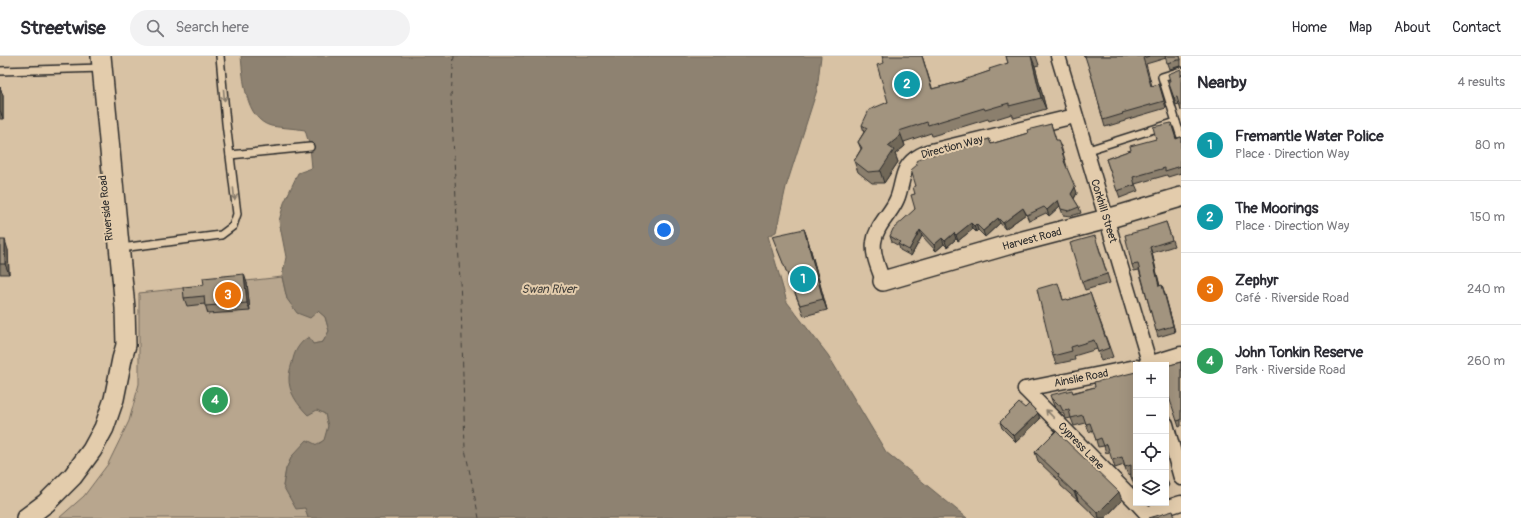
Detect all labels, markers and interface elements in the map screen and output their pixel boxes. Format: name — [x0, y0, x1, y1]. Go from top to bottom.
search box — [130, 10, 410, 46]
text: Streetwise — [20, 16, 106, 40]
icon: search — [144, 17, 166, 39]
text: Search here — [176, 18, 249, 37]
text: Home — [1292, 19, 1327, 36]
text: Map — [1349, 19, 1372, 36]
text: About — [1394, 19, 1430, 36]
text: Contact — [1452, 19, 1501, 36]
pin: 2 — [894, 69, 920, 99]
text: Nearby — [1197, 72, 1246, 93]
text: 4 results — [1458, 74, 1505, 90]
one-way arrow — [220, 88, 227, 101]
text: Fremantle Water Police — [1235, 127, 1384, 146]
street label: Direction Way — [920, 132, 985, 162]
text: 1 — [1207, 137, 1213, 153]
text: 80 m — [1475, 137, 1505, 153]
text: Place · Direction Way — [1235, 146, 1349, 162]
street label: Riverside Road — [96, 175, 116, 241]
street label: Corkhill Street — [1088, 178, 1120, 245]
one-way arrow — [231, 187, 238, 200]
text: The Moorings — [1235, 199, 1319, 218]
text: 2 — [1206, 209, 1214, 225]
text: 150 m — [1470, 209, 1505, 225]
text: Place · Direction Way — [1235, 218, 1349, 234]
your location — [654, 220, 674, 240]
street label: Harvest Road — [1001, 225, 1063, 253]
pin: 1 — [790, 264, 816, 294]
text: Zephyr — [1235, 271, 1279, 290]
pin: 3 — [215, 280, 241, 310]
text: 3 — [1206, 281, 1214, 297]
text: 240 m — [1467, 281, 1505, 297]
water label: Swan River — [522, 282, 578, 297]
text: Café · Riverside Road — [1235, 290, 1349, 306]
text: John Tonkin Reserve — [1235, 343, 1363, 362]
text: 4 — [1206, 353, 1214, 369]
text: 260 m — [1467, 353, 1505, 369]
map controls — [1133, 362, 1169, 506]
button: + — [1133, 362, 1169, 398]
text: Park · Riverside Road — [1235, 362, 1346, 378]
street label: Ainslie Road — [1053, 366, 1109, 390]
pin: 4 — [202, 385, 228, 415]
button: − — [1133, 398, 1169, 434]
one-way arrow — [1045, 409, 1055, 419]
street label: Cypress Lane — [1055, 420, 1107, 473]
button: locate — [1133, 434, 1169, 470]
button: layers — [1133, 470, 1169, 506]

